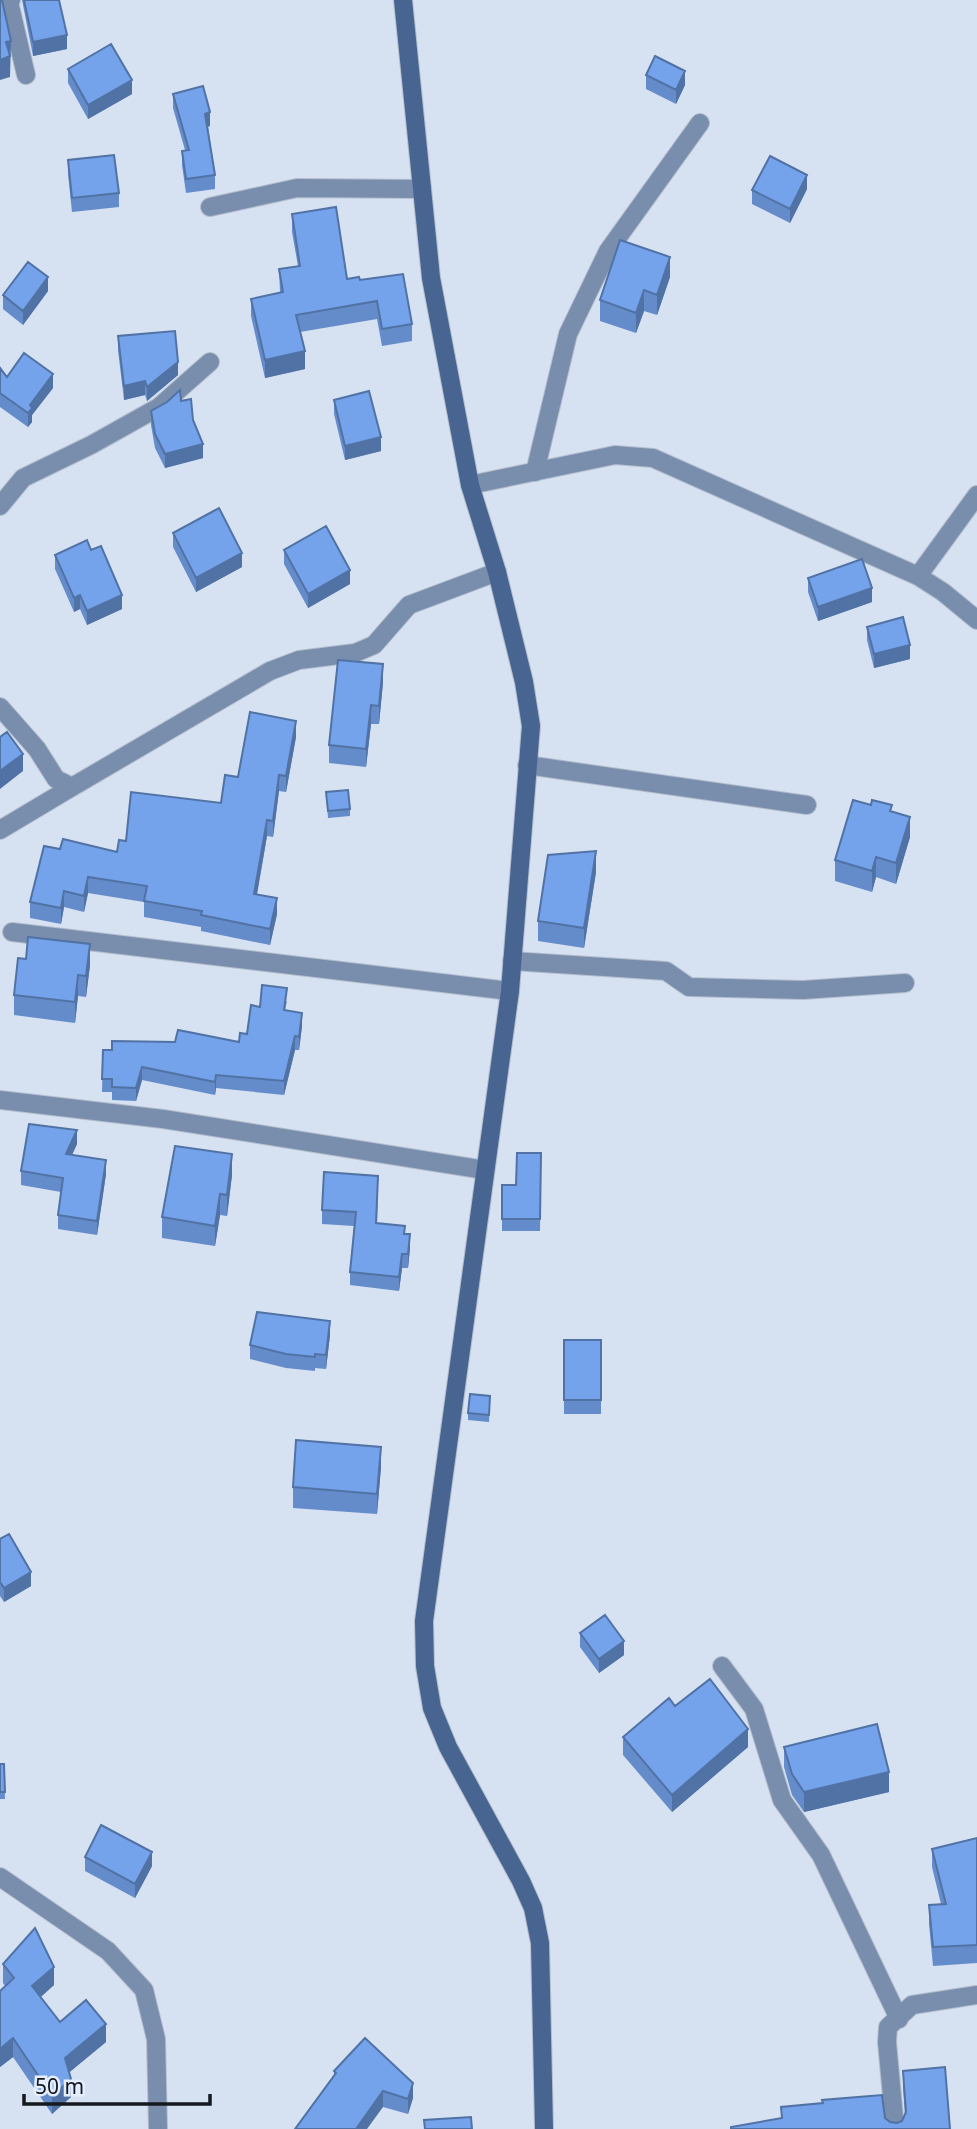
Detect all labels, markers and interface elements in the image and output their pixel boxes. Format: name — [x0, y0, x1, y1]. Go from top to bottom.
scale bar — [24, 2062, 210, 2106]
text: 50 m — [35, 2072, 84, 2100]

